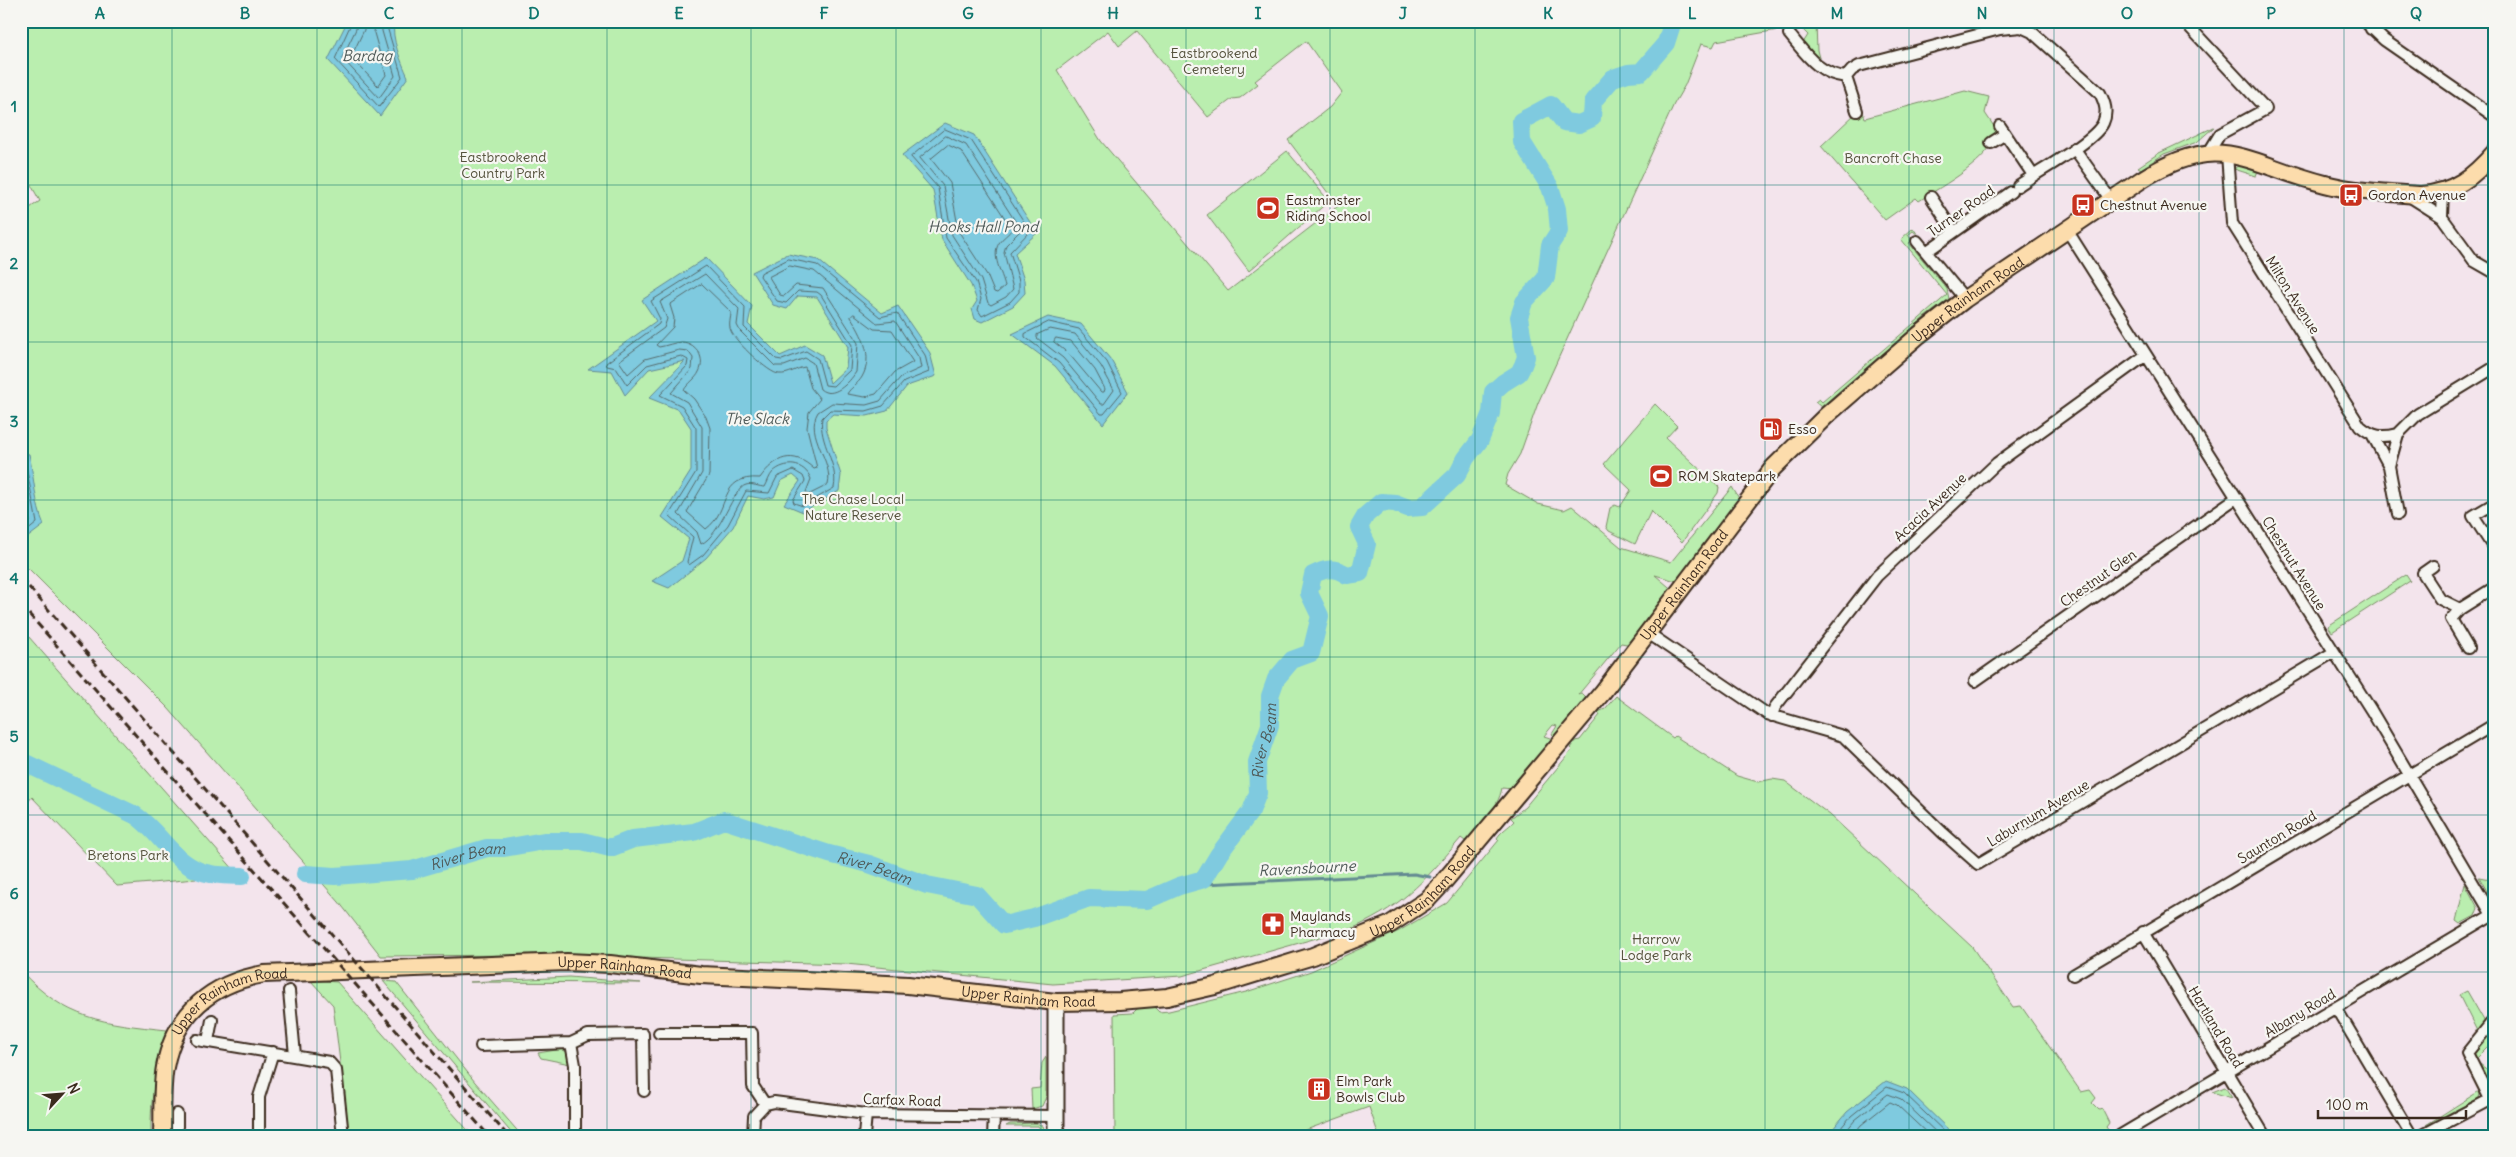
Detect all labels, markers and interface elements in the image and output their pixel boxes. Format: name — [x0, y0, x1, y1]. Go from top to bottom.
text: A — [95, 3, 105, 23]
text: B — [240, 3, 251, 23]
text: C — [384, 3, 395, 23]
text: D — [528, 3, 540, 23]
text: E — [674, 3, 684, 23]
text: F — [819, 3, 829, 23]
text: G — [962, 3, 974, 23]
text: H — [1107, 3, 1119, 23]
text: I — [1255, 3, 1262, 23]
text: J — [1399, 3, 1408, 23]
text: K — [1543, 3, 1553, 23]
text: L — [1688, 3, 1697, 23]
text: M — [1831, 3, 1844, 23]
text: N — [1976, 3, 1988, 23]
text: O — [2121, 3, 2133, 23]
text: P — [2266, 3, 2276, 23]
text: Q — [2410, 3, 2422, 23]
park label: Eastbrookend Cemetery — [1170, 44, 1258, 78]
water label: Bardag — [342, 46, 394, 65]
text: 1 — [11, 96, 17, 116]
park label: Eastbrookend Country Park — [459, 148, 547, 182]
park label: Bancroft Chase — [1844, 149, 1942, 167]
street label: Turner Road — [1924, 181, 1998, 241]
bus stop icon: Gordon Avenue — [2338, 182, 2364, 208]
place label: Gordon Avenue — [2368, 186, 2466, 204]
place label: Eastminster Riding School — [1286, 191, 1371, 225]
bus stop icon: Chestnut Avenue — [2070, 192, 2096, 218]
sports icon: Eastminster Riding School — [1255, 195, 1281, 221]
place label: Chestnut Avenue — [2100, 196, 2207, 214]
water label: Hooks Hall Pond — [928, 217, 1040, 236]
text: 2 — [10, 253, 19, 273]
street label: Upper Rainham Road — [1908, 253, 2027, 346]
street label: Milton Avenue — [2262, 253, 2324, 337]
water label: The Slack — [725, 409, 790, 428]
text: 3 — [9, 411, 19, 431]
fuel station icon: Esso — [1758, 416, 1784, 442]
place label: Esso — [1788, 420, 1817, 438]
sports icon: ROM Skatepark — [1648, 463, 1674, 489]
place label: ROM Skatepark — [1678, 467, 1776, 485]
street label: Acacia Avenue — [1890, 469, 1970, 545]
park label: The Chase Local Nature Reserve — [802, 490, 904, 524]
street label: Chestnut Avenue — [2258, 513, 2330, 613]
street label: Upper Rainham Road — [1636, 526, 1732, 644]
street label: Chestnut Glen — [2056, 545, 2140, 611]
text: 4 — [9, 568, 19, 588]
water label: River Beam — [1247, 703, 1280, 779]
text: 5 — [9, 726, 19, 746]
street label: Laburnum Avenue — [1984, 775, 2092, 851]
street label: Saunton Road — [2234, 806, 2320, 868]
water label: River Beam — [427, 839, 506, 874]
street label: Upper Rainham Road — [1367, 842, 1479, 941]
park label: Bretons Park — [87, 846, 169, 864]
water label: River Beam — [835, 847, 915, 889]
water label: Ravensbourne — [1258, 856, 1357, 880]
text: 6 — [9, 883, 19, 903]
place label: Maylands Pharmacy — [1290, 907, 1355, 941]
pharmacy icon: Maylands Pharmacy — [1260, 911, 1286, 937]
park label: Harrow Lodge Park — [1620, 930, 1692, 964]
street label: Upper Rainham Road — [557, 953, 693, 983]
street label: Upper Rainham Road — [168, 964, 288, 1039]
street label: Upper Rainham Road — [960, 982, 1096, 1011]
street label: Hartland Road — [2185, 983, 2247, 1071]
street label: Albany Road — [2261, 985, 2339, 1041]
text: 7 — [10, 1040, 18, 1060]
north arrow — [38, 1070, 88, 1120]
place label: Elm Park Bowls Club — [1336, 1072, 1405, 1106]
building icon: Elm Park Bowls Club — [1306, 1076, 1332, 1102]
text: N — [63, 1080, 84, 1097]
scale bar — [2318, 1087, 2466, 1119]
street label: Carfax Road — [863, 1090, 941, 1110]
text: 100 m — [2326, 1095, 2368, 1114]

